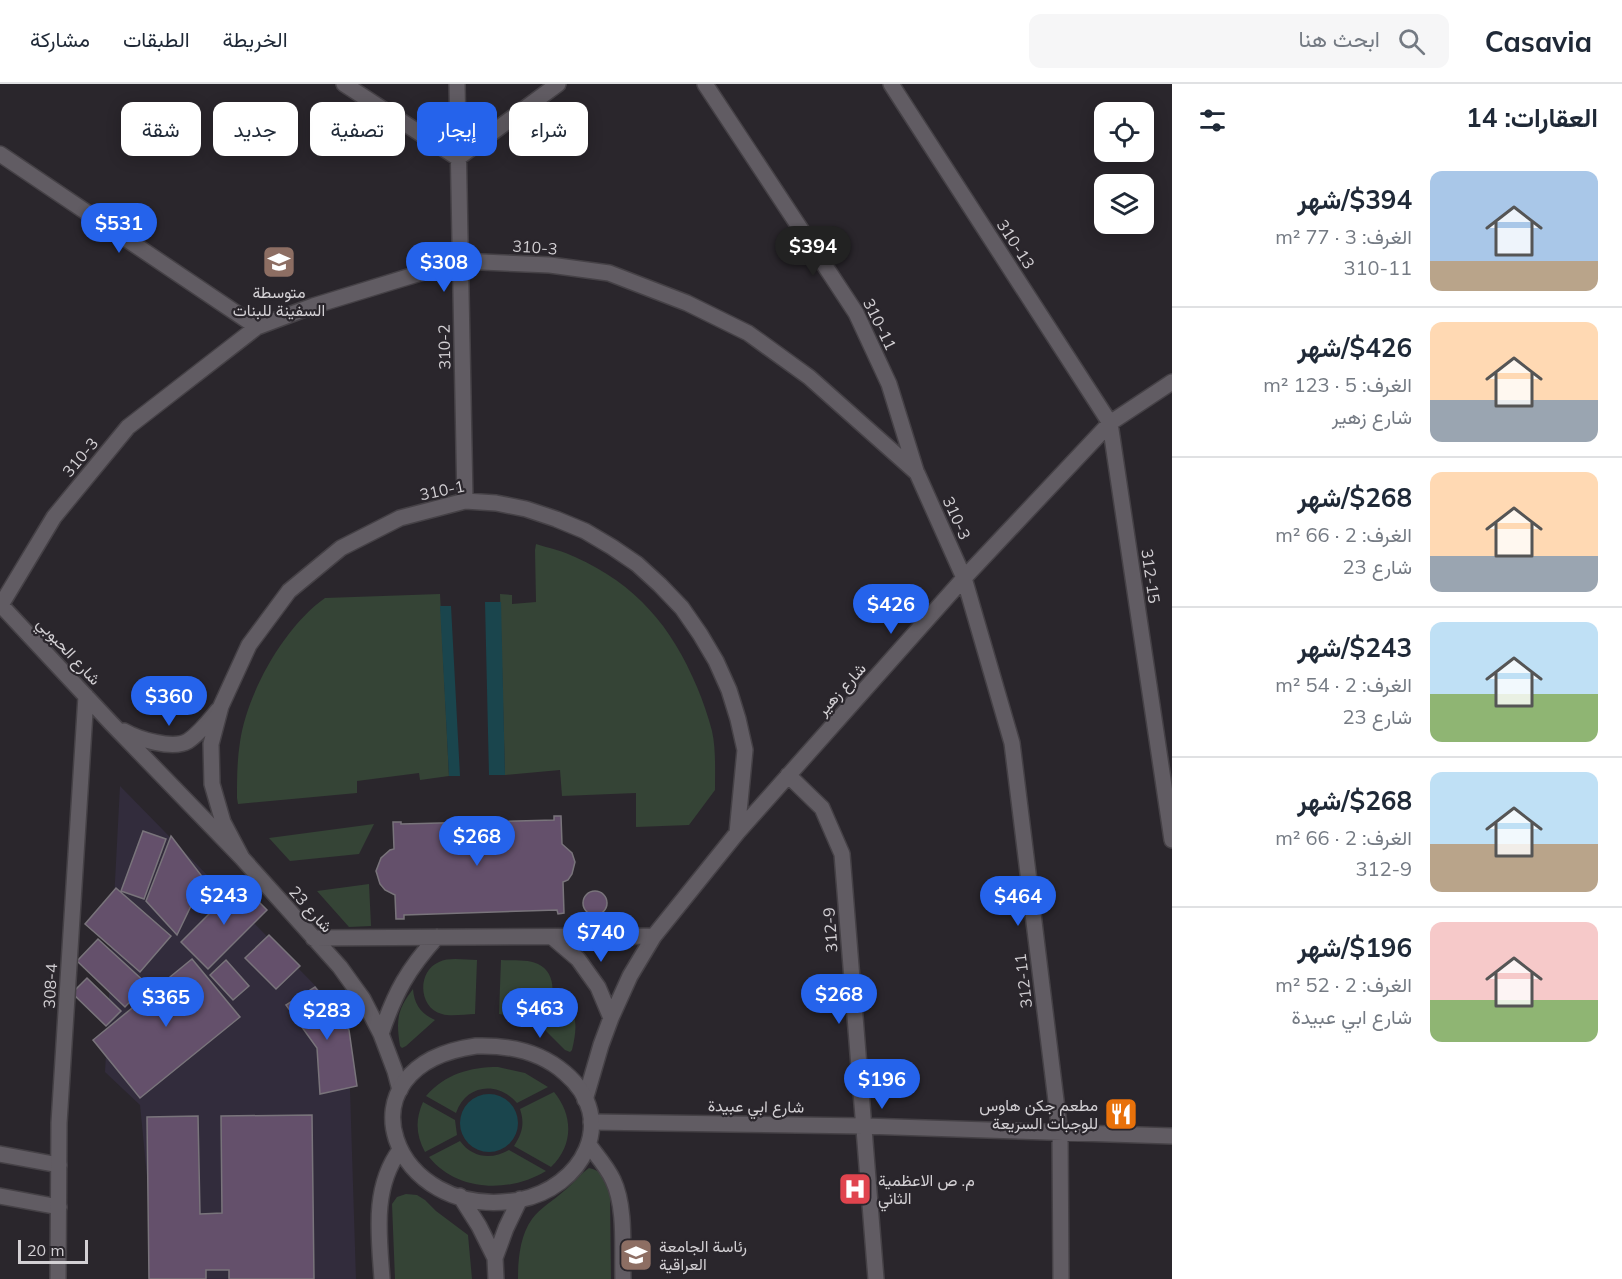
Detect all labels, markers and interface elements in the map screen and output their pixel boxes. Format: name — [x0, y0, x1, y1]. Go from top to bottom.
search box — [1029, 14, 1449, 68]
text: Casavia — [1485, 24, 1592, 59]
text: ابحث هنا — [1299, 25, 1380, 53]
icon: search — [1395, 25, 1428, 58]
text: مشاركة — [30, 26, 90, 52]
text: الطبقات — [123, 26, 190, 52]
text: الخريطة — [223, 26, 288, 52]
text: العقارات: 14 — [1466, 101, 1598, 134]
chip: شقة — [121, 102, 201, 156]
chip: جديد — [213, 102, 298, 156]
chip: تصفية — [310, 102, 405, 156]
chip: إيجار — [417, 102, 497, 156]
chip: شراء — [509, 102, 588, 156]
map controls — [1094, 102, 1154, 234]
button: locate — [1094, 102, 1154, 162]
icon: filters — [1196, 104, 1229, 137]
button: layers — [1094, 174, 1154, 234]
text: $394/شهر — [1297, 183, 1412, 216]
icon: home — [1478, 195, 1550, 267]
pin: $531 — [83, 203, 155, 254]
text: $531 — [95, 210, 143, 235]
street label: 310-13 — [993, 216, 1039, 272]
text: الغرف: 3 · 77 m² — [1275, 224, 1412, 249]
pin: $394 — [777, 226, 849, 277]
text: $394 — [789, 233, 837, 258]
street label: 310-3 — [512, 235, 558, 259]
pin: $308 — [408, 242, 480, 293]
school or university icon: متوسطة السفينة للبنات — [261, 244, 297, 280]
text: $308 — [420, 249, 468, 274]
text: 310-11 — [1343, 255, 1412, 280]
place label: متوسطة السفينة للبنات — [233, 282, 325, 320]
street label: 310-11 — [859, 295, 901, 353]
street label: 310-2 — [434, 324, 454, 370]
text: $426/شهر — [1297, 331, 1412, 364]
icon: home — [1478, 346, 1550, 418]
text: الغرف: 5 · 123 m² — [1263, 372, 1412, 397]
text: شارع زهير — [1332, 404, 1412, 429]
street label: 310-3 — [58, 433, 102, 481]
street label: 310-1 — [418, 476, 466, 504]
text: $268/شهر — [1297, 481, 1412, 514]
street label: 310-3 — [939, 493, 975, 543]
icon: home — [1478, 496, 1550, 568]
text: الغرف: 2 · 66 m² — [1275, 522, 1412, 547]
street label: 312-15 — [1137, 547, 1165, 605]
text: شارع 23 — [1343, 554, 1412, 579]
pin: $426 — [855, 584, 927, 635]
text: $426 — [867, 591, 915, 616]
street label: شارع الحبوبي — [30, 613, 105, 692]
text: $243/شهر — [1297, 631, 1412, 664]
icon: home — [1478, 646, 1550, 718]
street label: شارع زهير — [811, 658, 871, 722]
text: الغرف: 2 · 54 m² — [1275, 672, 1412, 697]
pin: $360 — [133, 676, 205, 727]
text: $360 — [145, 683, 193, 708]
text: شارع 23 — [1343, 704, 1412, 729]
text: $268/شهر — [1297, 784, 1412, 817]
icon: home — [1478, 796, 1550, 868]
pin: $268 — [441, 816, 513, 867]
text: $268 — [453, 823, 501, 848]
text: الغرف: 2 · 66 m² — [1275, 825, 1412, 850]
text: 312-9 — [1355, 856, 1412, 881]
pin: $243 — [188, 875, 260, 926]
pin: $464 — [982, 876, 1054, 927]
text: $243 — [200, 882, 248, 907]
street label: شارع 23 — [283, 882, 337, 938]
text: $464 — [994, 883, 1042, 908]
street label: 312-9 — [818, 907, 842, 953]
pin: $740 — [565, 912, 637, 963]
text: $740 — [577, 919, 625, 944]
text: $196/شهر — [1297, 931, 1412, 964]
icon: home — [1478, 946, 1550, 1018]
street label: 312-11 — [1010, 953, 1036, 1009]
street label: 308-4 — [39, 962, 61, 1009]
text: الغرف: 2 · 52 m² — [1275, 972, 1412, 997]
pin: $268 — [803, 974, 875, 1025]
pin: $365 — [130, 977, 202, 1028]
text: $268 — [815, 981, 863, 1006]
text: $365 — [142, 984, 190, 1009]
pin: $463 — [504, 988, 576, 1039]
pin: $283 — [291, 990, 363, 1041]
text: $463 — [516, 995, 564, 1020]
text: $283 — [303, 997, 351, 1022]
text: شارع ابي عبيدة — [1291, 1004, 1412, 1029]
pin: $196 — [846, 1059, 918, 1110]
text: $196 — [858, 1066, 906, 1091]
street label: شارع ابي عبيدة — [708, 1095, 804, 1121]
place label: مطعم جكن هاوس للوجبات السريعة — [979, 1095, 1098, 1134]
restaurant icon: مطعم جكن هاوس للوجبات السريعة — [1103, 1096, 1139, 1132]
place label: م. ص الاعظمية الثاني — [878, 1170, 975, 1212]
hospital icon: م. ص الاعظمية الثاني — [837, 1171, 873, 1207]
place label: رئاسة الجامعة العراقية — [659, 1236, 747, 1275]
scale bar — [18, 1237, 88, 1264]
school or university icon: رئاسة الجامعة العراقية — [618, 1237, 654, 1273]
text: 20 m — [27, 1240, 64, 1260]

